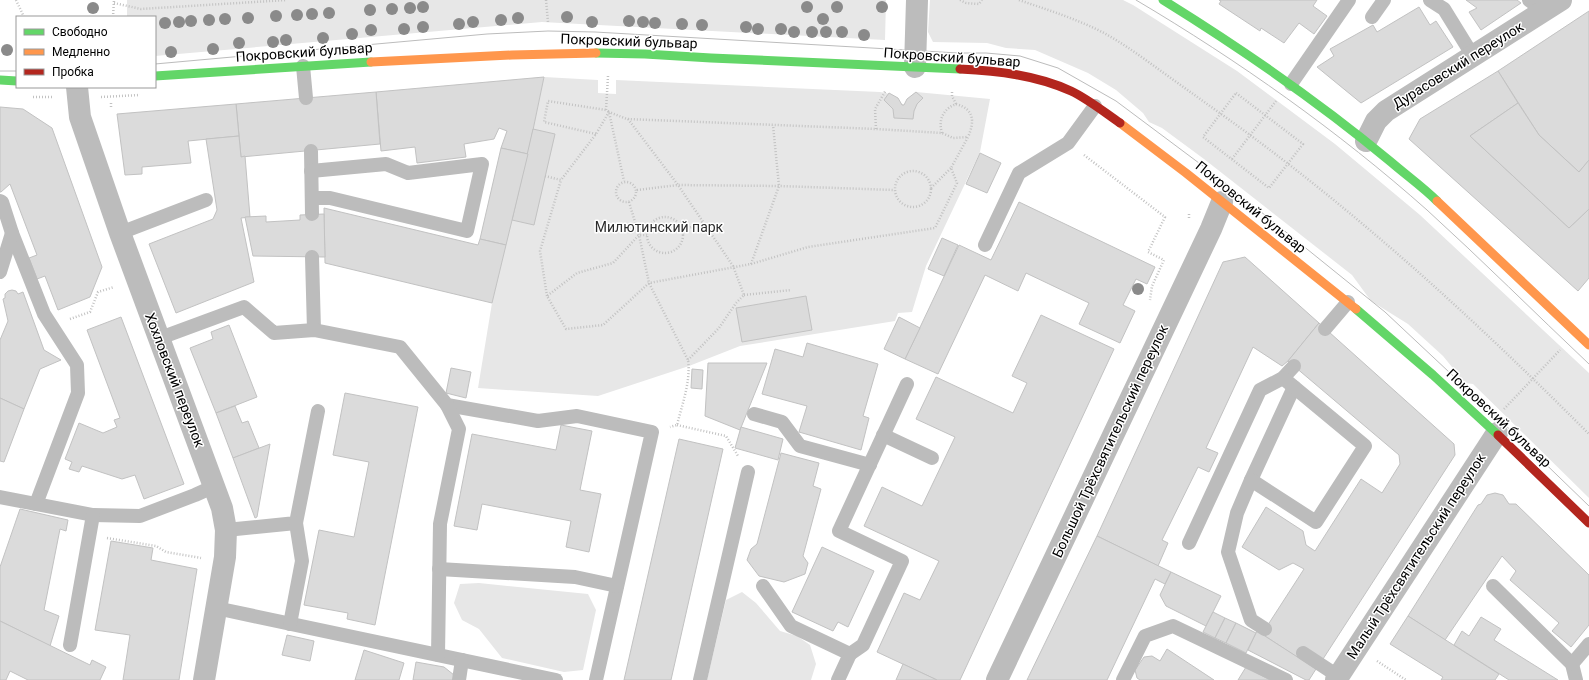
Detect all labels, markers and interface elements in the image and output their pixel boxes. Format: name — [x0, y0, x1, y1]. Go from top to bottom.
legend — [16, 16, 156, 88]
street label: Дурасовский переулок — [1390, 18, 1527, 112]
text: Свободно — [52, 25, 108, 39]
street label: Покровский бульвар — [560, 31, 698, 51]
street label: Покровский бульвар — [235, 39, 373, 65]
street label: Покровский бульвар — [883, 44, 1021, 70]
text: Медленно — [52, 45, 110, 59]
text: Пробка — [52, 65, 94, 79]
street label: Покровский бульвар — [1193, 158, 1309, 256]
park label: Милютинский парк — [595, 219, 724, 235]
street label: Хохловский переулок — [142, 311, 208, 450]
street label: Большой Трёхсвятительский переулок — [1049, 322, 1171, 560]
street label: Покровский бульвар — [1443, 365, 1555, 471]
street label: Малый Трёхсвятительский переулок — [1343, 450, 1489, 662]

